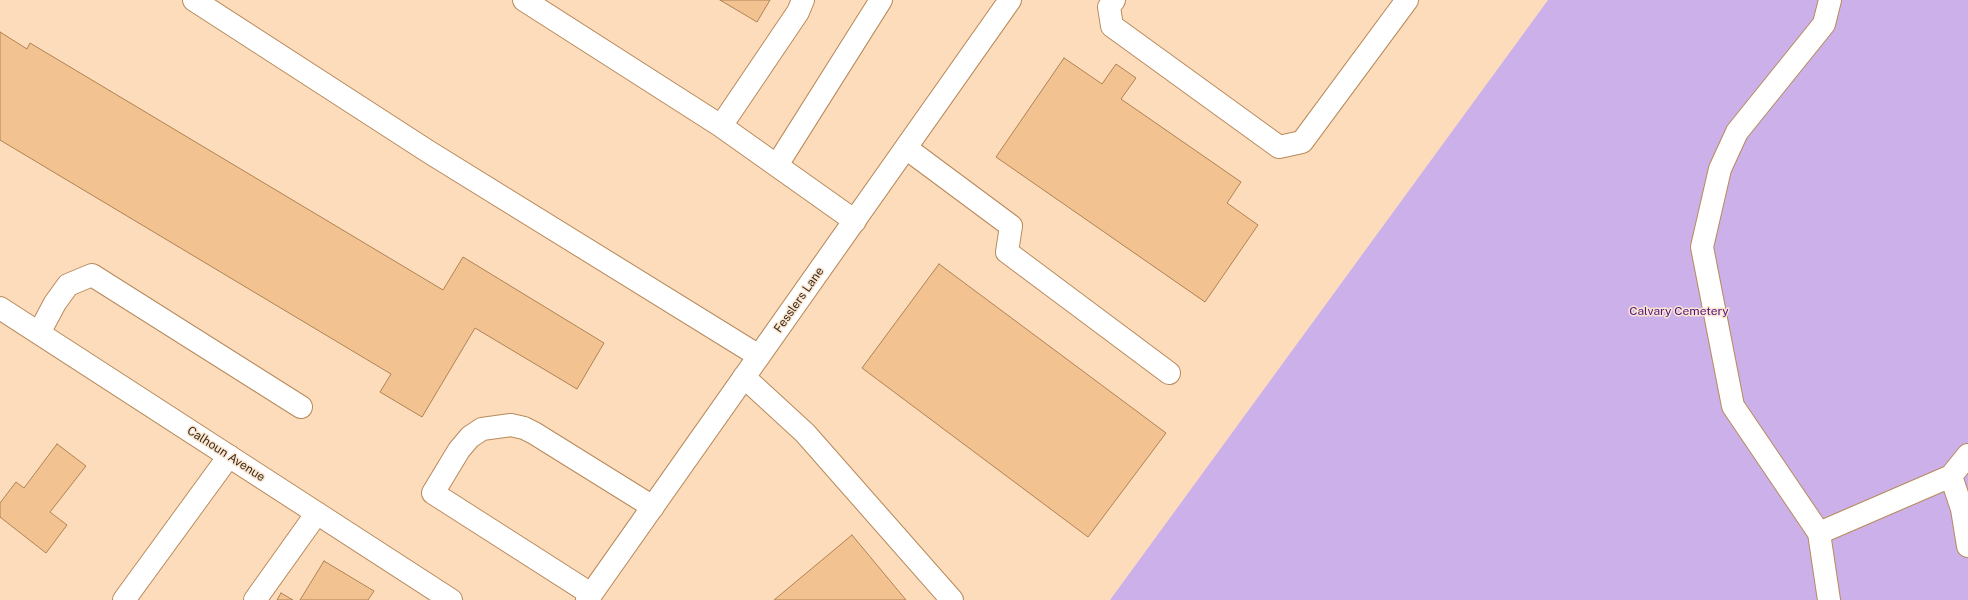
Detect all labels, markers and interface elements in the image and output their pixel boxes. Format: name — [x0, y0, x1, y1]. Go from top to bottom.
street label: Fesslers Lane — [771, 264, 827, 336]
park label: Calvary Cemetery — [1629, 304, 1729, 318]
street label: Calhoun Avenue — [184, 423, 268, 485]

